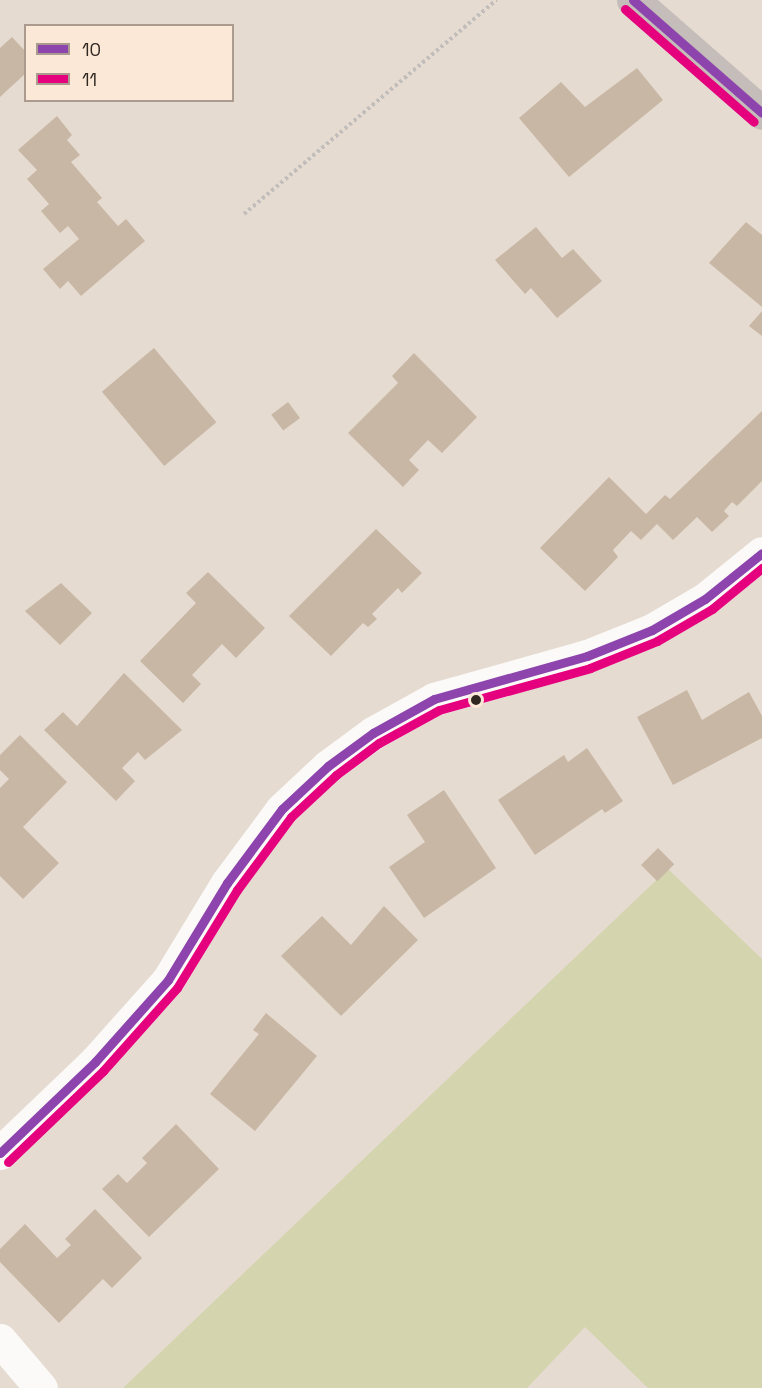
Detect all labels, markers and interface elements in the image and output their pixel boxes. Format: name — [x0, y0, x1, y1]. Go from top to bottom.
legend — [24, 24, 234, 102]
text: 10 — [82, 38, 101, 61]
text: 11 — [82, 68, 97, 91]
unlabelled marker — [470, 694, 482, 706]

